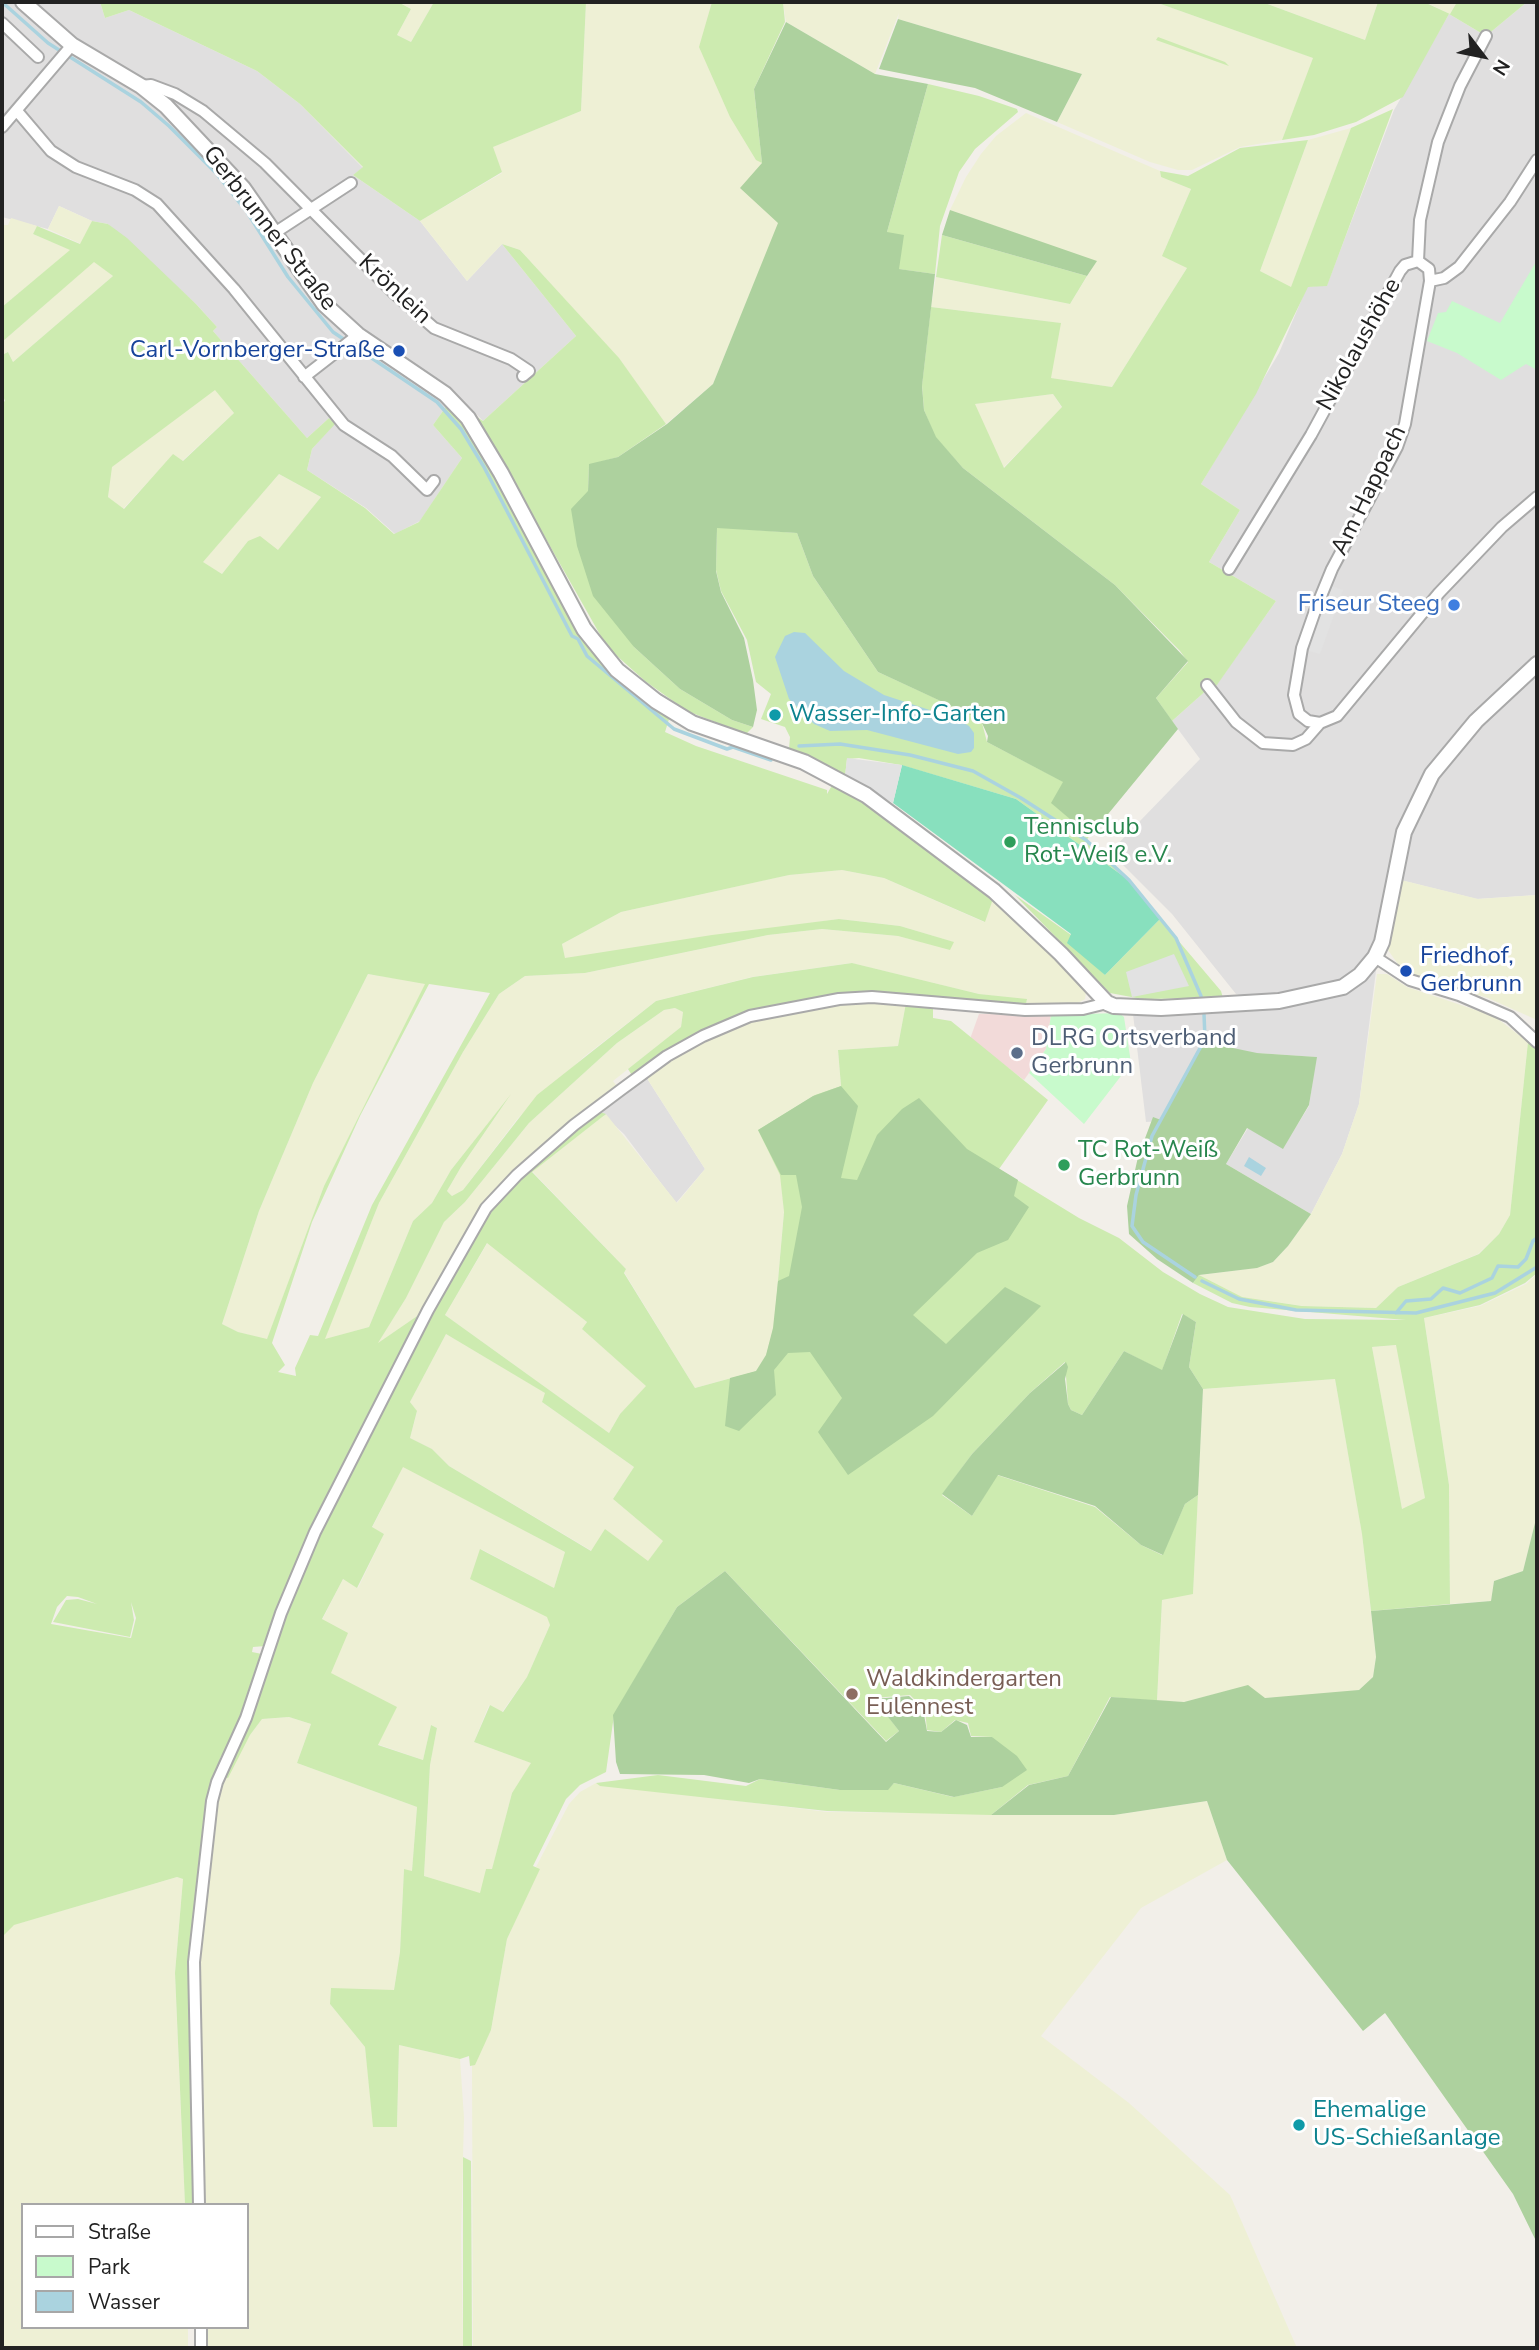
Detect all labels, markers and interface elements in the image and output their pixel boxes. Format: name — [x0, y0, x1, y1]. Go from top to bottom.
north arrow — [1448, 21, 1518, 91]
text: N — [1486, 54, 1516, 80]
street label: Gerbrunner Straße — [196, 141, 342, 317]
street label: Krönlein — [352, 249, 436, 331]
street label: Nikolaushöhe — [1312, 274, 1408, 416]
place label: Carl-Vornberger-Straße — [130, 337, 385, 365]
marker: Carl-Vornberger-Straße — [391, 343, 407, 359]
street label: Am Happach — [1326, 421, 1414, 561]
place label: Friseur Steeg — [1298, 591, 1440, 619]
marker: Friseur Steeg — [1446, 597, 1462, 613]
place label: Wasser-Info-Garten — [789, 701, 1006, 729]
marker: Wasser-Info-Garten — [767, 707, 783, 723]
place label: Tennisclub Rot-Weiß e.V. — [1024, 814, 1172, 870]
marker: Tennisclub Rot-Weiß e.V. — [1002, 834, 1018, 850]
place label: Friedhof, Gerbrunn — [1420, 943, 1522, 999]
marker: Friedhof, Gerbrunn — [1398, 963, 1414, 979]
place label: DLRG Ortsverband Gerbrunn — [1031, 1025, 1237, 1081]
marker: DLRG Ortsverband Gerbrunn — [1009, 1045, 1025, 1061]
place label: TC Rot-Weiß Gerbrunn — [1078, 1137, 1218, 1193]
marker: TC Rot-Weiß Gerbrunn — [1056, 1157, 1072, 1173]
place label: Waldkindergarten Eulennest — [866, 1666, 1062, 1722]
marker: Waldkindergarten Eulennest — [844, 1686, 860, 1702]
place label: Ehemalige US-Schießanlage — [1313, 2097, 1501, 2153]
marker: Ehemalige US-Schießanlage — [1291, 2117, 1307, 2133]
legend — [21, 2203, 248, 2329]
text: Straße — [88, 2218, 151, 2246]
text: Park — [88, 2253, 130, 2281]
text: Wasser — [88, 2288, 160, 2316]

